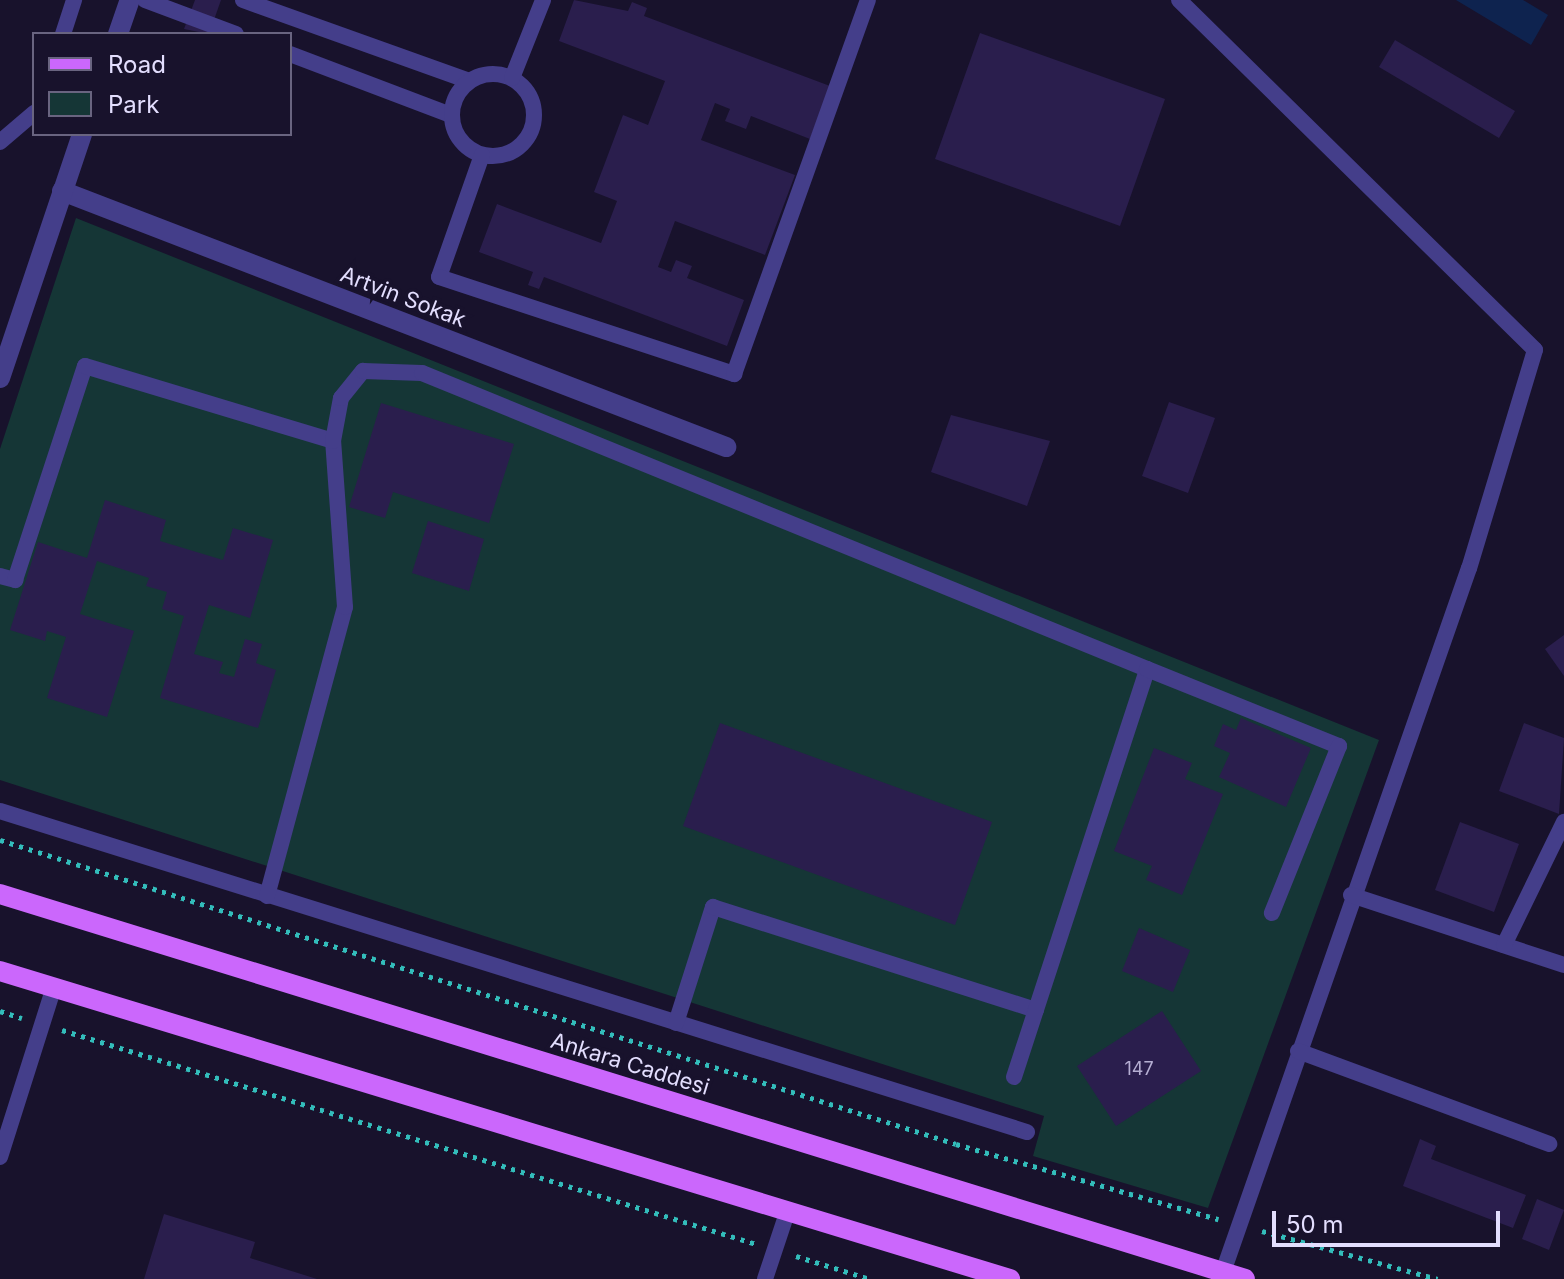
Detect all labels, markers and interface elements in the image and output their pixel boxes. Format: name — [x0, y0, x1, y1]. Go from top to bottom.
legend — [32, 32, 292, 136]
text: Road — [108, 50, 166, 79]
text: Park — [108, 90, 159, 119]
street label: Artvin Sokak — [337, 261, 469, 333]
street label: Ankara Caddesi — [547, 1027, 713, 1101]
house number: 147 — [1124, 1058, 1154, 1080]
scale bar — [1276, 1195, 1504, 1245]
text: 50 m — [1286, 1210, 1344, 1239]

